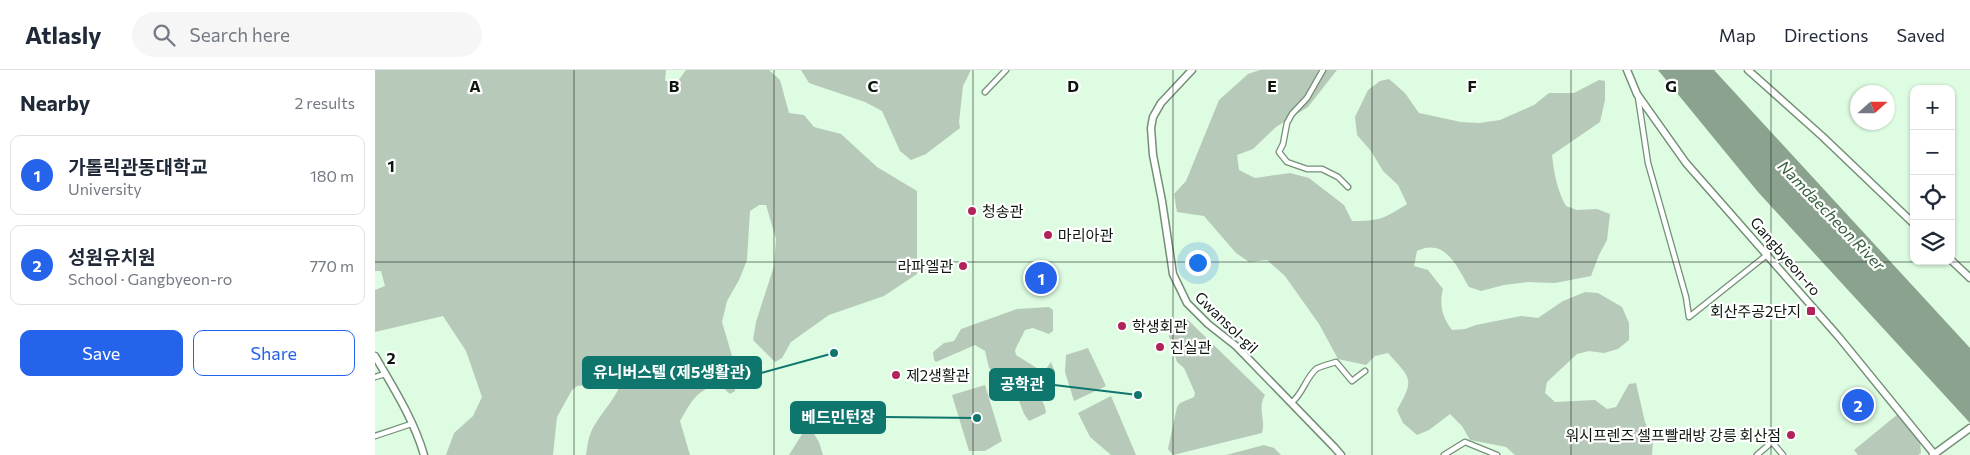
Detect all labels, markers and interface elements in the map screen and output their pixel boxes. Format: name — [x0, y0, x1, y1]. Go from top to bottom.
search box — [132, 12, 482, 57]
text: Atlasly — [25, 20, 102, 49]
icon: search — [150, 21, 178, 49]
text: Search here — [190, 23, 290, 46]
text: Map — [1719, 24, 1756, 46]
text: Directions — [1784, 24, 1868, 46]
text: Saved — [1896, 24, 1945, 46]
text: A — [469, 76, 481, 95]
text: B — [669, 76, 680, 95]
text: C — [868, 76, 879, 95]
text: D — [1067, 76, 1079, 95]
text: E — [1267, 76, 1277, 95]
text: F — [1467, 76, 1477, 95]
text: G — [1665, 76, 1677, 95]
north arrow — [1850, 85, 1895, 130]
map controls — [1910, 85, 1955, 265]
button: + — [1910, 85, 1955, 130]
text: Nearby — [20, 90, 90, 115]
text: 2 results — [294, 93, 355, 112]
button: − — [1910, 130, 1955, 175]
text: 가톨릭관동대학교 — [68, 155, 208, 178]
text: 1 — [387, 156, 395, 175]
water label: Namdaecheon River — [1775, 156, 1890, 274]
text: 1 — [33, 166, 41, 185]
text: 180 m — [310, 166, 354, 185]
button: locate — [1910, 175, 1955, 220]
text: University — [68, 179, 142, 198]
place label: 청송관 — [982, 202, 1024, 220]
marker: 청송관 — [966, 205, 978, 217]
street label: Gangbyeon-ro — [1747, 213, 1825, 299]
button: layers — [1910, 220, 1955, 265]
place label: 마리아관 — [1058, 226, 1113, 244]
marker: 마리아관 — [1042, 229, 1054, 241]
text: 성원유치원 — [68, 245, 155, 268]
your location — [1185, 250, 1211, 276]
text: 2 — [32, 256, 42, 275]
text: 770 m — [310, 256, 354, 275]
place label: 라파엘관 — [898, 257, 953, 275]
pin: 1 — [1025, 259, 1057, 297]
marker: 라파엘관 — [957, 260, 969, 272]
text: School · Gangbyeon-ro — [68, 269, 232, 288]
street label: Gwansol-gil — [1192, 288, 1262, 356]
place label: 회산주공2단지 — [1710, 302, 1801, 320]
marker: 회산주공2단지 — [1805, 305, 1817, 317]
place label: 학생회관 — [1132, 317, 1187, 335]
marker: 학생회관 — [1116, 320, 1128, 332]
button: Save — [20, 330, 183, 376]
button: Share — [193, 330, 355, 376]
place label: 진실관 — [1170, 338, 1212, 356]
marker: 진실관 — [1154, 341, 1166, 353]
text: 2 — [386, 348, 396, 367]
callout: 유니버스텔 (제5생활관) — [583, 357, 761, 388]
text: 유니버스텔 (제5생활관) — [593, 362, 751, 381]
place label: 제2생활관 — [906, 366, 970, 384]
marker: 제2생활관 — [890, 369, 902, 381]
callout: 공학관 — [990, 369, 1054, 400]
text: 공학관 — [1000, 374, 1044, 393]
pin: 2 — [1842, 386, 1874, 424]
callout: 베드민턴장 — [791, 402, 885, 433]
text: 베드민턴장 — [801, 407, 875, 426]
place label: 워시프렌즈 셀프빨래방 강릉 회산점 — [1565, 426, 1781, 444]
marker: 워시프렌즈 셀프빨래방 강릉 회산점 — [1785, 429, 1797, 441]

